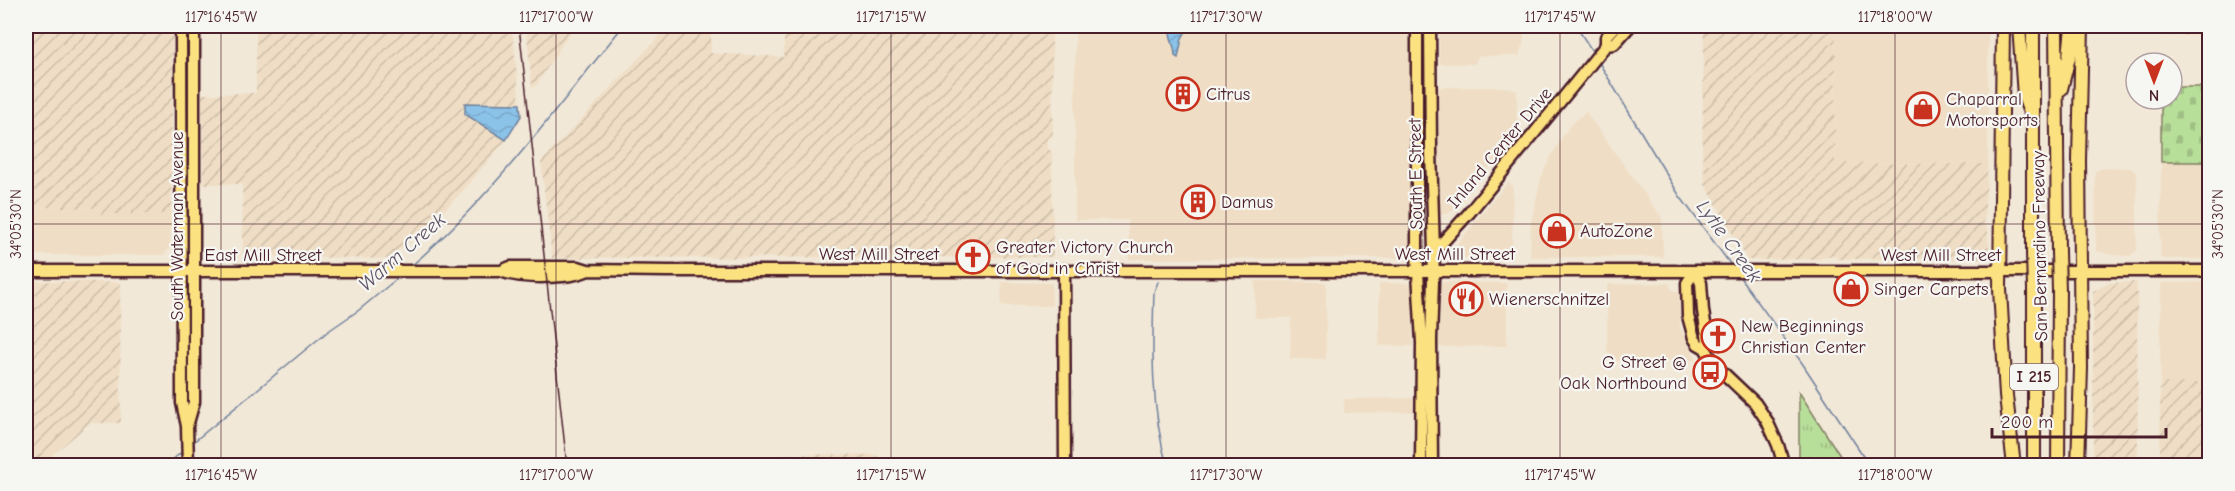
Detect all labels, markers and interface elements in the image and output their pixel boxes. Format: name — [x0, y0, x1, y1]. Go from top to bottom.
text: 117°16'45"W — [185, 8, 257, 26]
text: 117°17'00"W — [519, 8, 593, 26]
text: 117°17'15"W — [856, 8, 926, 26]
text: 117°17'30"W — [1190, 8, 1262, 26]
text: 117°17'45"W — [1524, 8, 1596, 26]
text: 117°18'00"W — [1858, 8, 1932, 26]
north arrow — [2124, 51, 2184, 111]
building icon: Citrus — [1165, 76, 1201, 112]
street label: Inland Center Drive — [1443, 83, 1557, 213]
place label: Citrus — [1206, 84, 1250, 105]
text: N — [2149, 86, 2159, 104]
place label: Chaparral Motorsports — [1946, 89, 2038, 131]
shop icon: Chaparral Motorsports — [1905, 91, 1941, 127]
street label: South E Street — [1405, 117, 1427, 230]
street label: South Waterman Avenue — [167, 132, 188, 320]
street label: San Bernardino Freeway — [2028, 150, 2052, 341]
building icon: Damus — [1180, 184, 1216, 220]
text: 34°05'30"N — [7, 189, 25, 259]
text: 34°05'30"N — [2209, 189, 2227, 259]
place label: Damus — [1221, 192, 1273, 213]
water label: Lytle Creek — [1692, 196, 1767, 287]
water label: Warm Creek — [354, 208, 450, 296]
shop icon: AutoZone — [1539, 213, 1575, 249]
place label: AutoZone — [1580, 221, 1653, 242]
place label: Greater Victory Church of God in Christ — [996, 237, 1173, 279]
church icon: Greater Victory Church of God in Christ — [955, 239, 991, 275]
street label: West Mill Street — [819, 244, 940, 265]
street label: West Mill Street — [1395, 244, 1516, 265]
street label: East Mill Street — [205, 245, 322, 266]
street label: West Mill Street — [1881, 245, 2002, 266]
shop icon: Singer Carpets — [1833, 271, 1869, 307]
place label: Singer Carpets — [1874, 279, 1988, 300]
restaurant icon: Wienerschnitzel — [1448, 281, 1484, 317]
place label: Wienerschnitzel — [1489, 289, 1609, 310]
place label: New Beginnings Christian Center — [1741, 316, 1867, 358]
church icon: New Beginnings Christian Center — [1700, 318, 1736, 354]
place label: G Street @ Oak Northbound — [1560, 352, 1687, 394]
bus stop icon: G Street @ Oak Northbound — [1692, 354, 1728, 390]
road number: I 215 — [2010, 364, 2058, 390]
scale bar — [1992, 401, 2166, 439]
text: 200 m — [2001, 412, 2053, 433]
text: 117°16'45"W — [185, 466, 257, 484]
text: 117°17'00"W — [519, 466, 593, 484]
text: 117°17'15"W — [856, 466, 926, 484]
text: 117°17'30"W — [1190, 466, 1262, 484]
text: 117°17'45"W — [1524, 466, 1596, 484]
text: 117°18'00"W — [1858, 466, 1932, 484]

